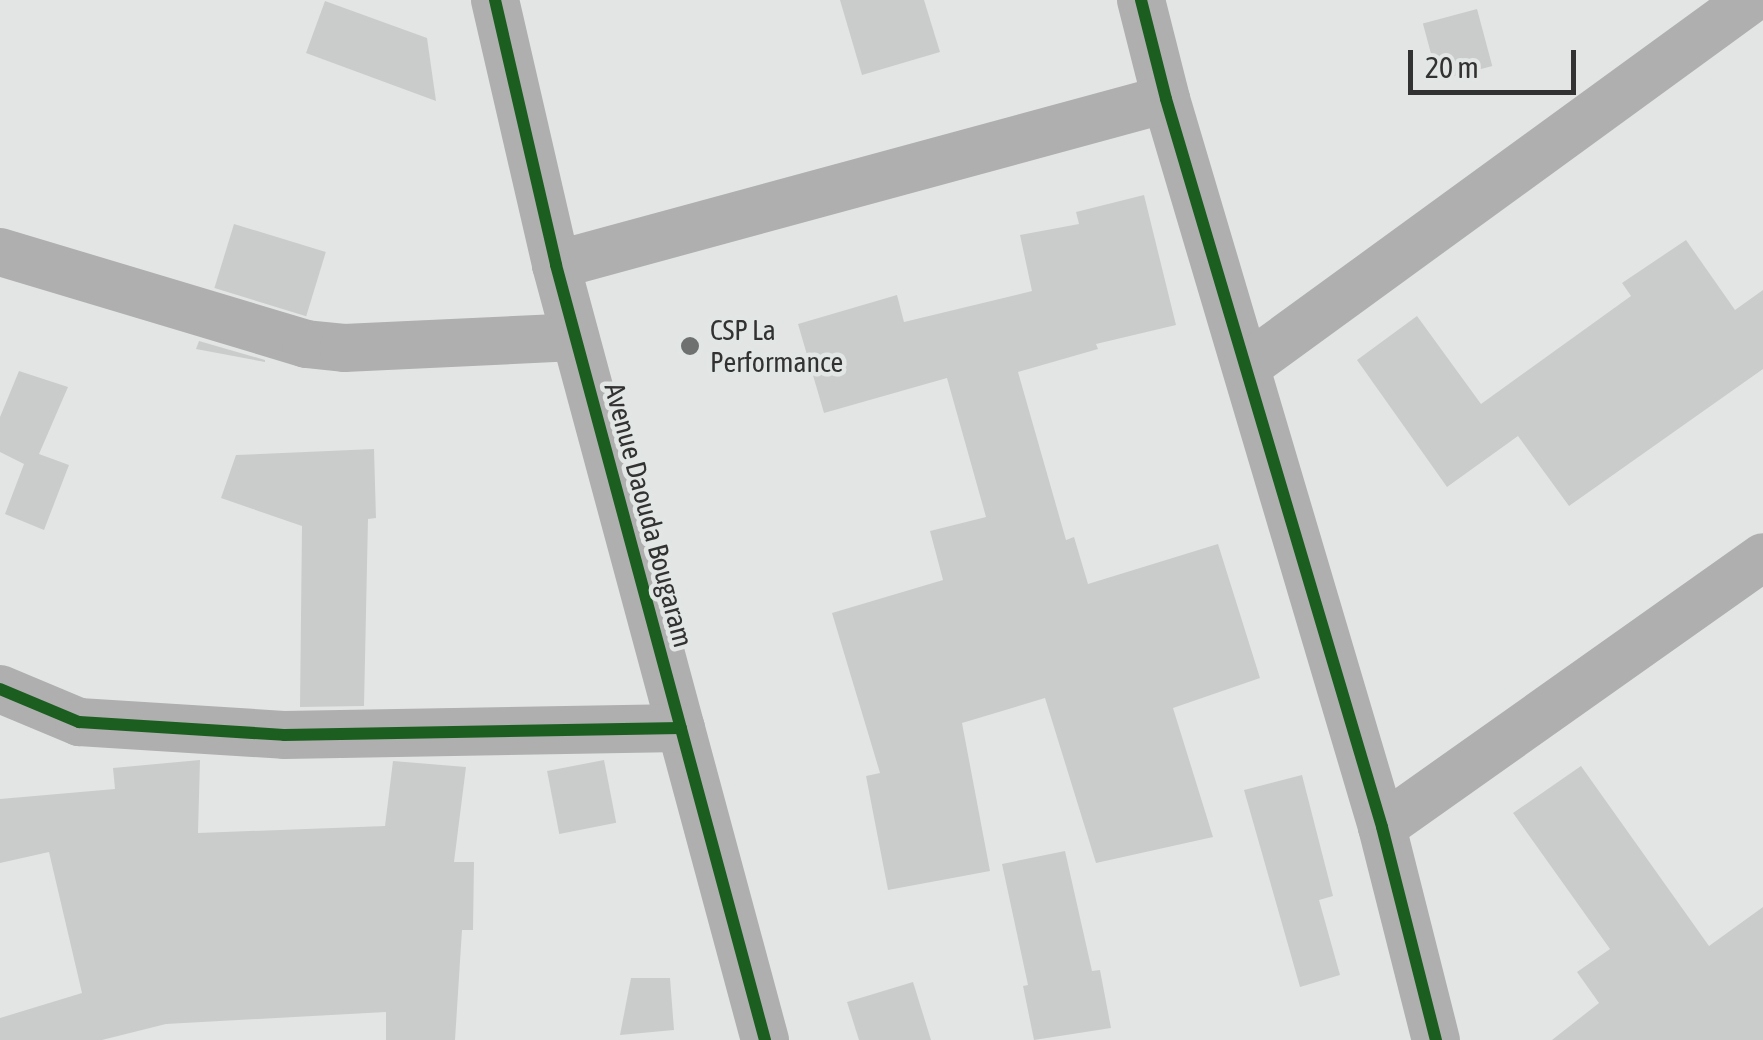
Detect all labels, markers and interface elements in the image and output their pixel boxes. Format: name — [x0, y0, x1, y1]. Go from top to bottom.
scale bar — [1413, 30, 1580, 92]
text: 20 m — [1425, 50, 1479, 84]
place label: CSP La Performance — [710, 313, 843, 379]
marker: CSP La Performance — [679, 335, 701, 357]
street label: Avenue Daouda Bougaram — [598, 379, 700, 651]

